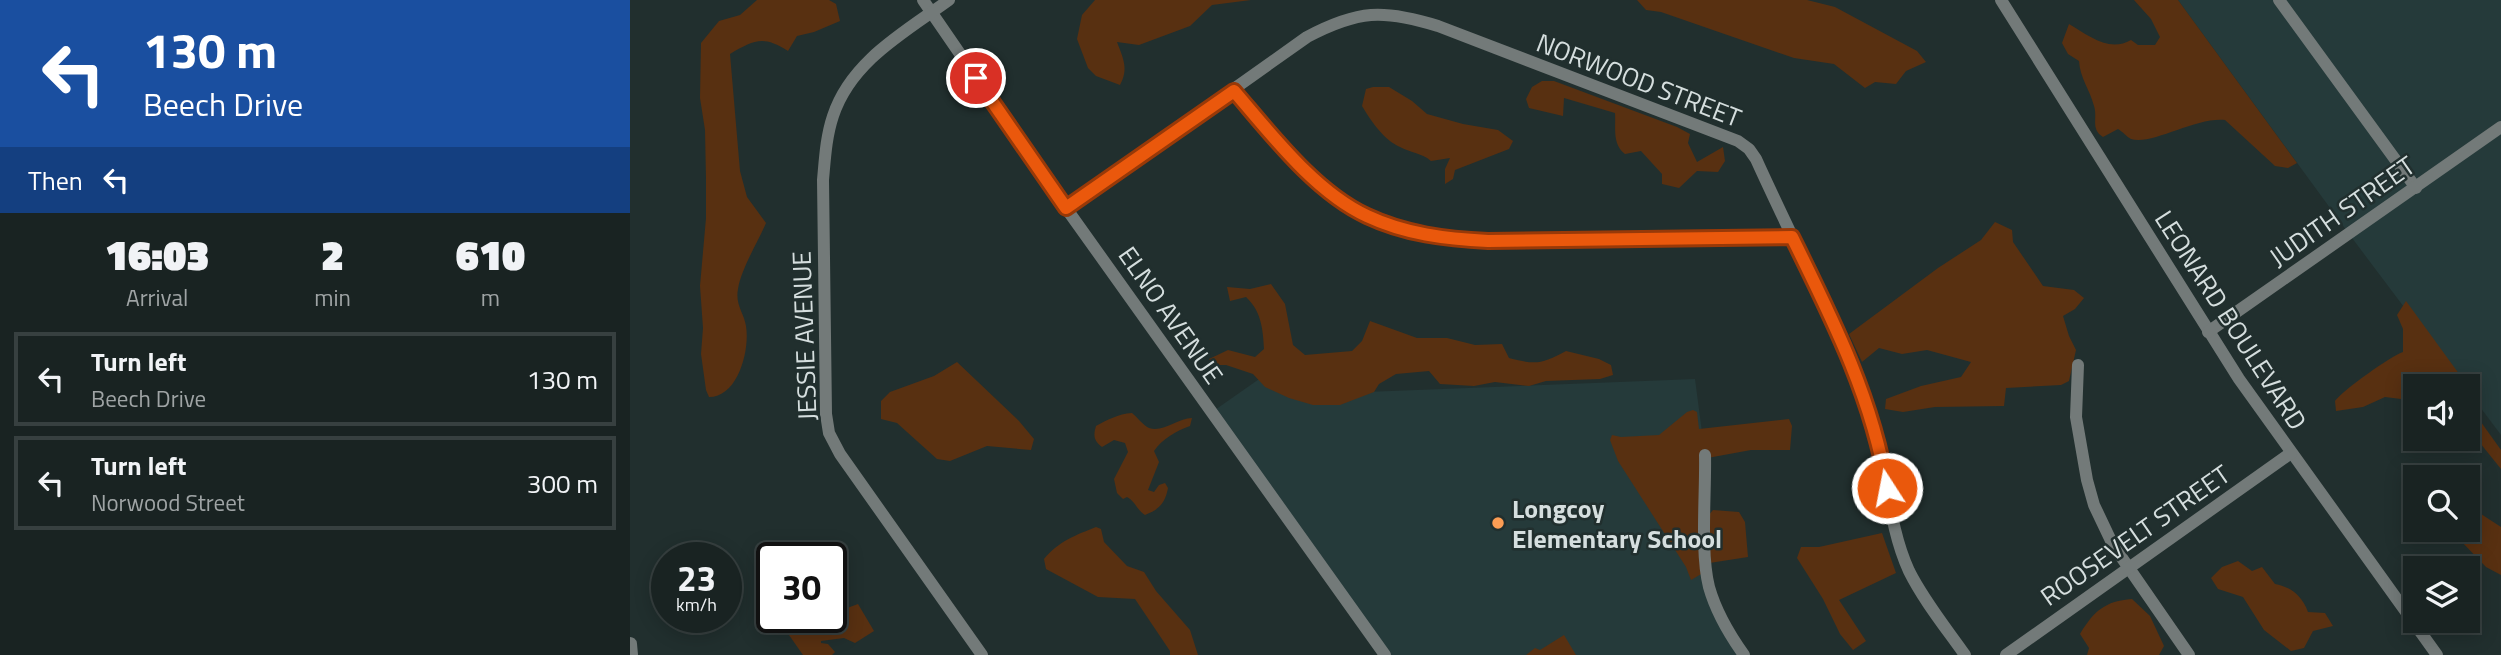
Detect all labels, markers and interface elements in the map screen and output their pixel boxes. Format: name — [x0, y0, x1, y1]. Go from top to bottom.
text: 130 m — [143, 12, 277, 87]
street label: NORWOOD STREET — [1531, 23, 1747, 137]
icon: left — [28, 28, 119, 119]
pin — [946, 48, 1006, 108]
icon: arrive — [957, 59, 995, 97]
text: Beech Drive — [143, 80, 303, 128]
street label: JUDITH STREET — [2261, 146, 2423, 276]
text: Then — [28, 161, 83, 200]
icon: left — [97, 161, 135, 199]
street label: LEONARD BOULEVARD — [2145, 203, 2317, 437]
text: 16:03 — [105, 222, 209, 286]
text: 2 — [321, 222, 344, 286]
text: 610 — [456, 222, 525, 286]
street label: ELNO AVENUE — [1109, 238, 1233, 392]
street label: JESSIE AVENUE — [782, 251, 826, 421]
text: Arrival — [126, 280, 188, 315]
text: min — [314, 280, 351, 315]
text: m — [481, 280, 500, 315]
text: Turn left — [91, 342, 186, 381]
icon: left — [32, 360, 70, 398]
text: 130 m — [527, 360, 598, 399]
map controls — [2403, 374, 2480, 633]
button: sound — [2403, 374, 2480, 451]
text: Beech Drive — [91, 381, 206, 416]
text: Turn left — [91, 446, 186, 485]
position arrow — [1850, 451, 1924, 525]
street label: ROOSEVELT STREET — [2032, 455, 2238, 615]
icon: left — [32, 464, 70, 502]
text: 300 m — [527, 464, 598, 503]
button: search — [2403, 465, 2480, 542]
text: Norwood Street — [91, 485, 245, 520]
place label: Longcoy Elementary School — [1512, 489, 1722, 558]
marker: Longcoy Elementary School — [1490, 515, 1506, 531]
speed limit sign: 30 — [756, 542, 847, 633]
text: 23 — [677, 551, 716, 605]
button: layers — [2403, 556, 2480, 633]
text: km/h — [676, 591, 717, 618]

